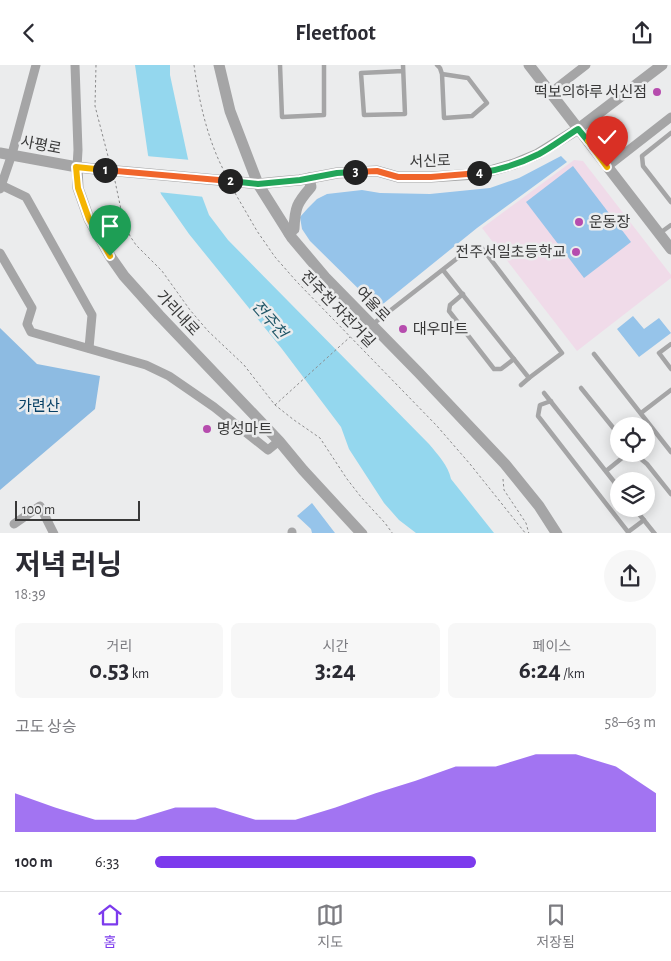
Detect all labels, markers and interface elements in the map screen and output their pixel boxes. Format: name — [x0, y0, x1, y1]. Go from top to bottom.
icon: back — [15, 19, 43, 47]
icon: share — [628, 19, 656, 47]
text: Fleetfoot — [295, 22, 376, 44]
place label: 떡보의하루 서신점 — [534, 84, 647, 100]
marker: 떡보의하루 서신점 — [651, 86, 663, 98]
pin — [586, 116, 628, 167]
icon: check — [593, 123, 621, 151]
street label: 사평로 — [19, 133, 63, 157]
street label: 서신로 — [409, 152, 451, 170]
pin: 1 — [92, 157, 118, 183]
pin: 3 — [342, 159, 368, 185]
pin: 4 — [466, 161, 492, 185]
text: 1 — [103, 163, 108, 177]
text: 3 — [352, 165, 359, 179]
text: 4 — [476, 166, 483, 180]
pin: 2 — [218, 169, 242, 193]
text: 2 — [227, 174, 234, 188]
pin — [89, 205, 131, 256]
icon: arrive — [96, 212, 124, 240]
place label: 운동장 — [589, 214, 631, 230]
marker: 운동장 — [573, 216, 585, 228]
place label: 전주서일초등학교 — [456, 243, 566, 260]
marker: 전주서일초등학교 — [570, 246, 582, 258]
street label: 전주천 자전거길 — [298, 267, 379, 350]
street label: 여울로 — [353, 284, 393, 324]
street label: 가리내로 — [153, 287, 203, 339]
water label: 전주천 — [249, 297, 292, 343]
place label: 대우마트 — [413, 321, 468, 337]
marker: 대우마트 — [397, 323, 409, 335]
park label: 가련산 — [18, 398, 60, 414]
map controls — [610, 417, 655, 517]
button: locate — [610, 417, 655, 462]
place label: 명성마트 — [217, 421, 272, 437]
marker: 명성마트 — [201, 423, 213, 435]
button: layers — [610, 472, 655, 517]
scale bar — [15, 498, 140, 522]
text: 100 m — [22, 503, 55, 517]
button: share — [604, 550, 656, 602]
text: 저녁 러닝 — [15, 552, 122, 580]
text: 18:39 — [15, 586, 46, 602]
text: 거리 — [106, 640, 132, 654]
text: 시간 — [323, 640, 348, 654]
text: 페이스 — [533, 640, 571, 654]
text: 0.53 — [89, 658, 129, 683]
text: 3:24 — [315, 658, 356, 683]
text: 6:24 — [519, 658, 561, 683]
text: km — [129, 667, 149, 681]
text: /km — [561, 667, 585, 681]
text: 58–63 m — [605, 714, 656, 730]
text: 고도 상승 — [15, 719, 77, 735]
text: 100 m — [15, 854, 53, 870]
text: 6:33 — [95, 854, 119, 870]
tab: 홈 — [96, 901, 124, 952]
tab: 지도 — [316, 901, 344, 952]
tab: 저장됨 — [536, 901, 575, 952]

